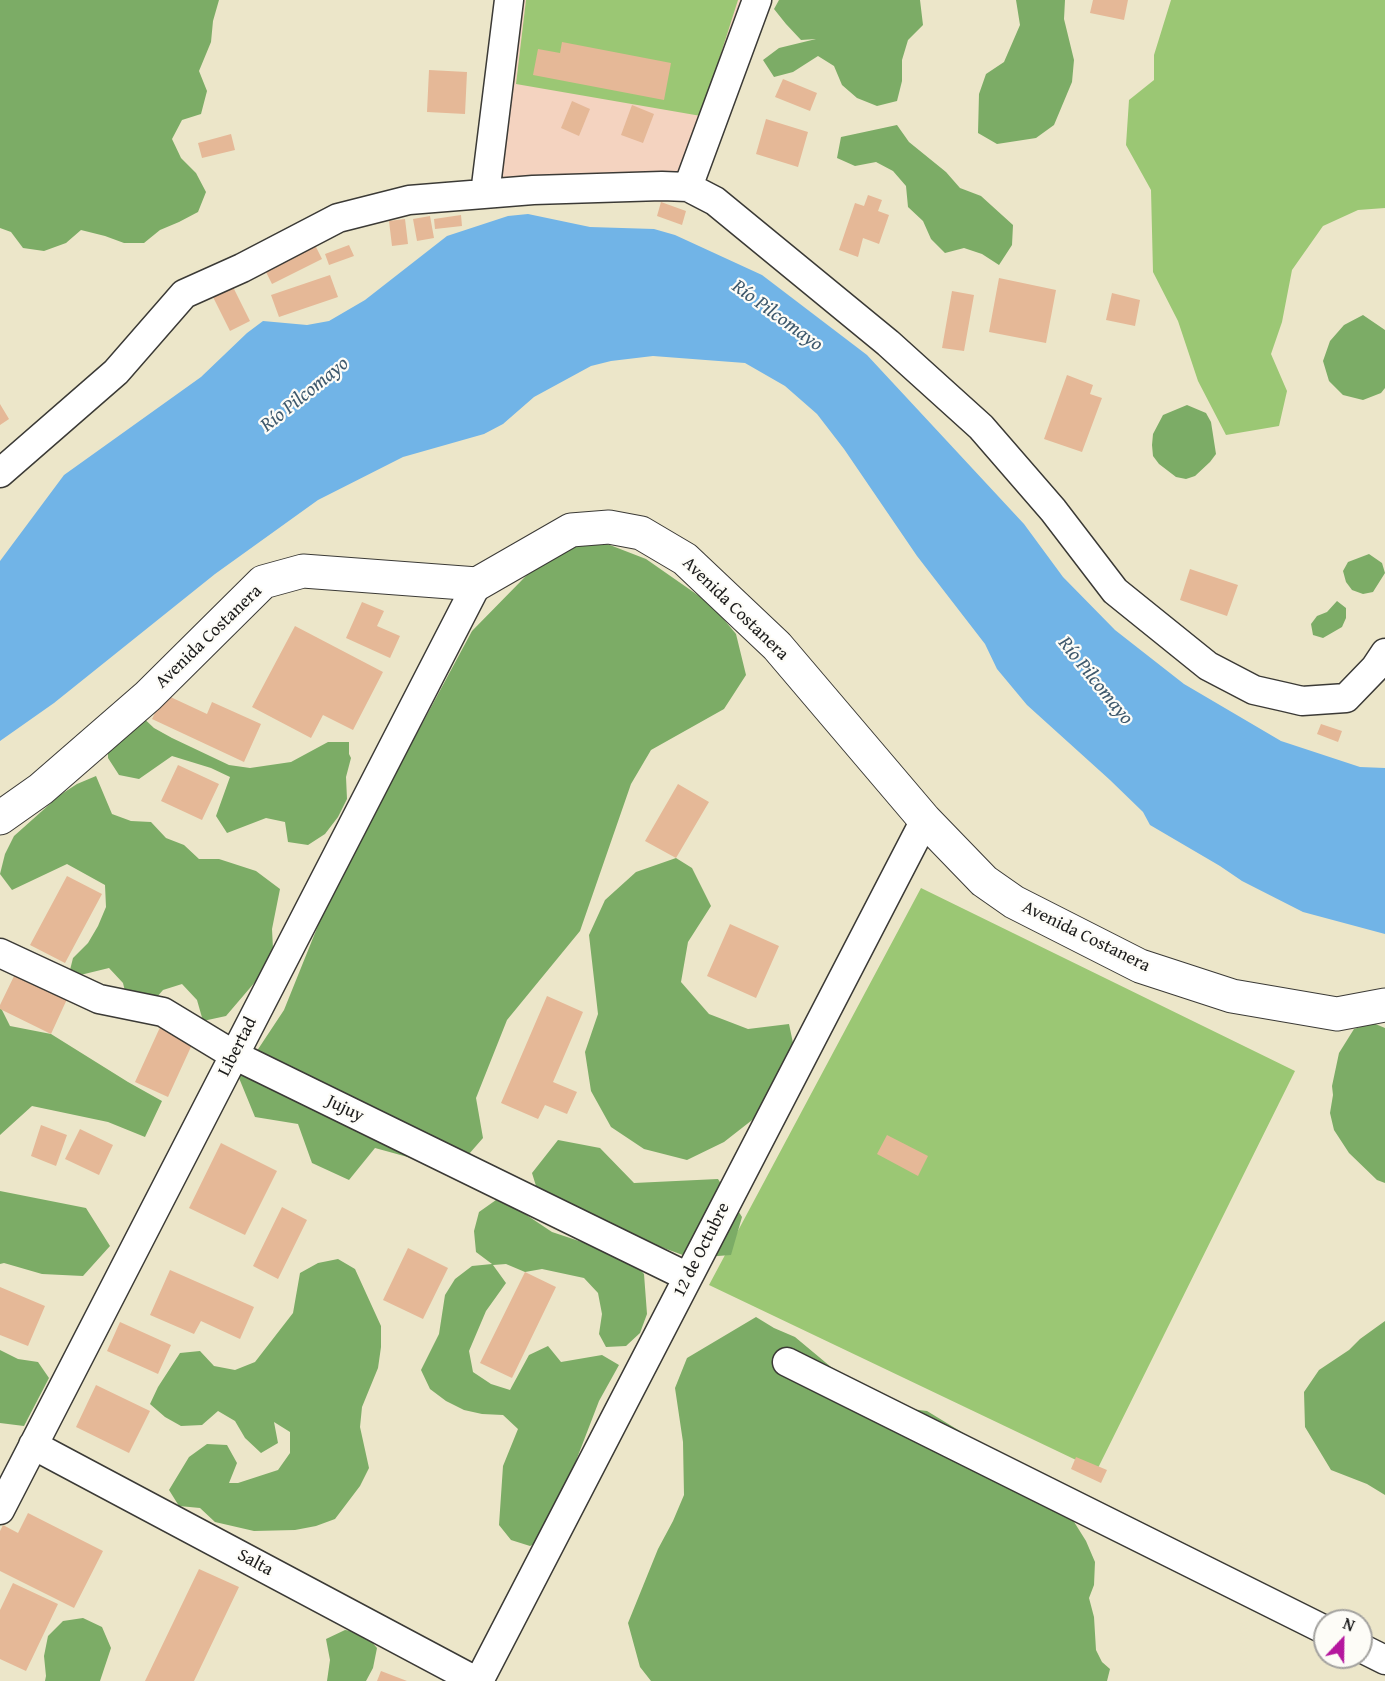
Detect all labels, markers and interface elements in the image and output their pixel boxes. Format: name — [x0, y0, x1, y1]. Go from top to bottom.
water label: Río Pilcomayo — [727, 275, 827, 357]
water label: Río Pilcomayo — [256, 352, 354, 438]
street label: Avenida Costanera — [677, 553, 793, 665]
street label: Avenida Costanera — [151, 581, 267, 693]
water label: Río Pilcomayo — [1052, 632, 1138, 730]
street label: Avenida Costanera — [1019, 897, 1153, 977]
street label: Libertad — [214, 1014, 262, 1080]
street label: Jujuy — [323, 1091, 367, 1127]
street label: 12 de Octubre — [669, 1199, 735, 1301]
street label: Salta — [234, 1545, 276, 1581]
north arrow — [1313, 1609, 1373, 1669]
text: N — [1340, 1611, 1358, 1637]

